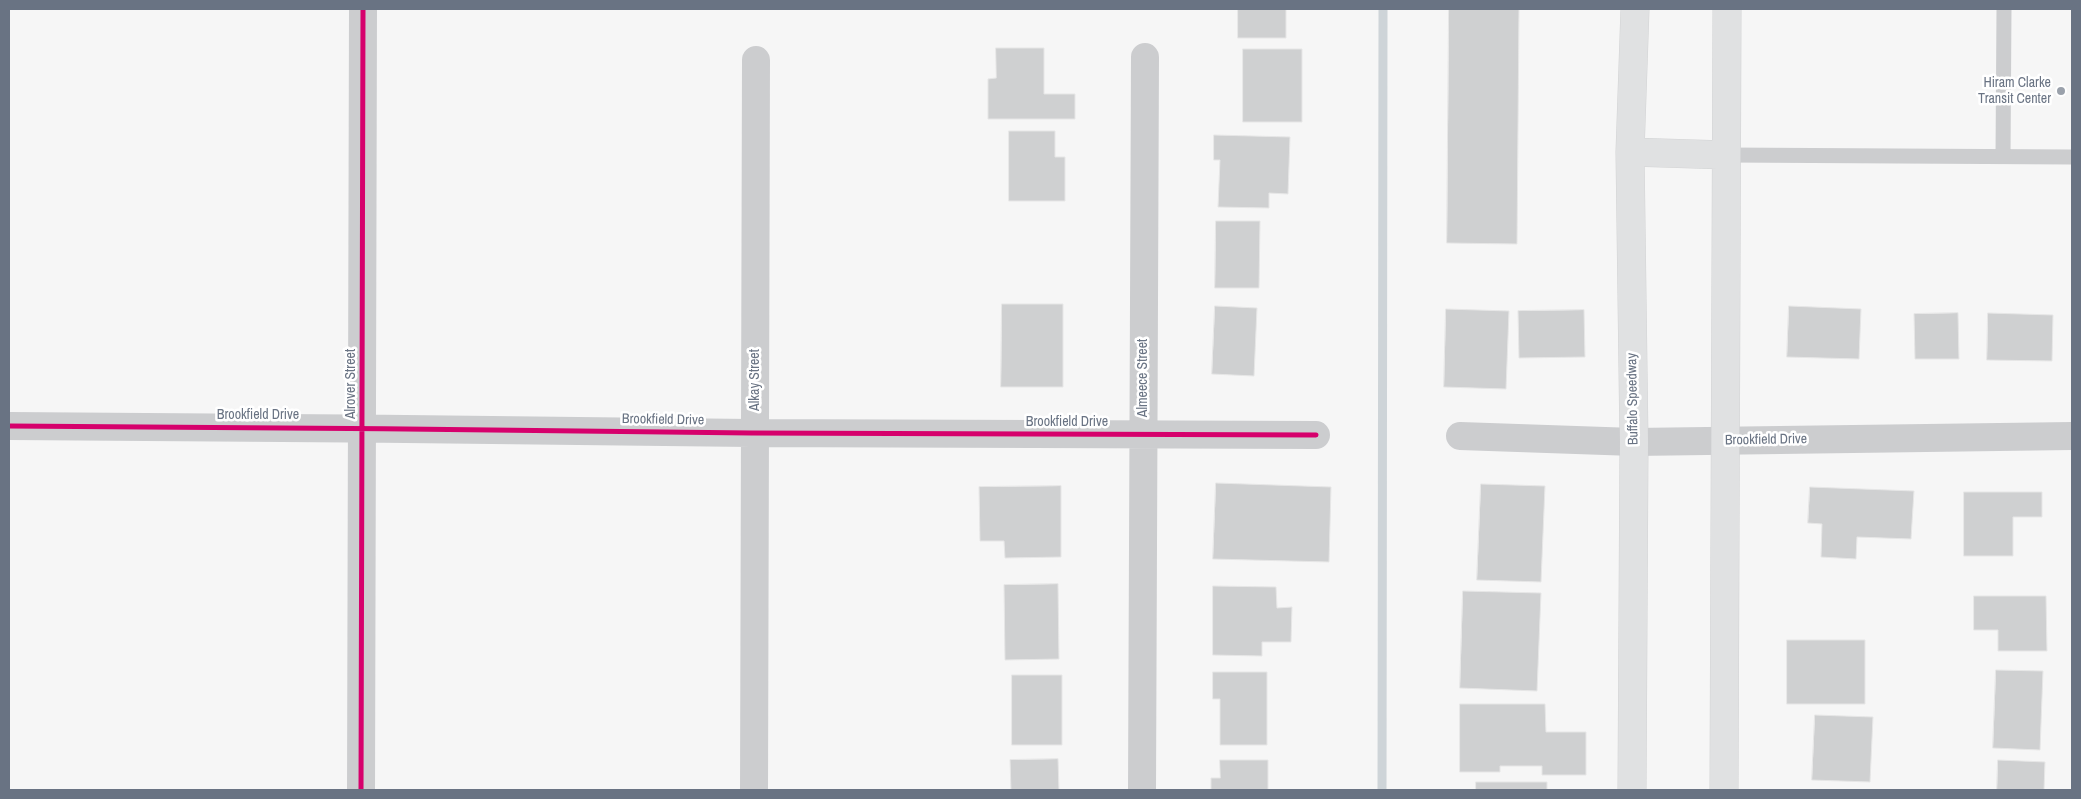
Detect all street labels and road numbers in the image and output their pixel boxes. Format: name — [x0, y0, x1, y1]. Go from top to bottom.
street label: Almeece Street — [1135, 339, 1151, 417]
street label: Alrover Street — [343, 349, 359, 419]
street label: Alkay Street — [747, 349, 763, 411]
street label: Buffalo Speedway — [1624, 353, 1642, 445]
street label: Brookfield Drive — [217, 407, 299, 423]
street label: Brookfield Drive — [622, 411, 704, 429]
street label: Brookfield Drive — [1026, 414, 1108, 430]
street label: Brookfield Drive — [1725, 431, 1807, 449]

